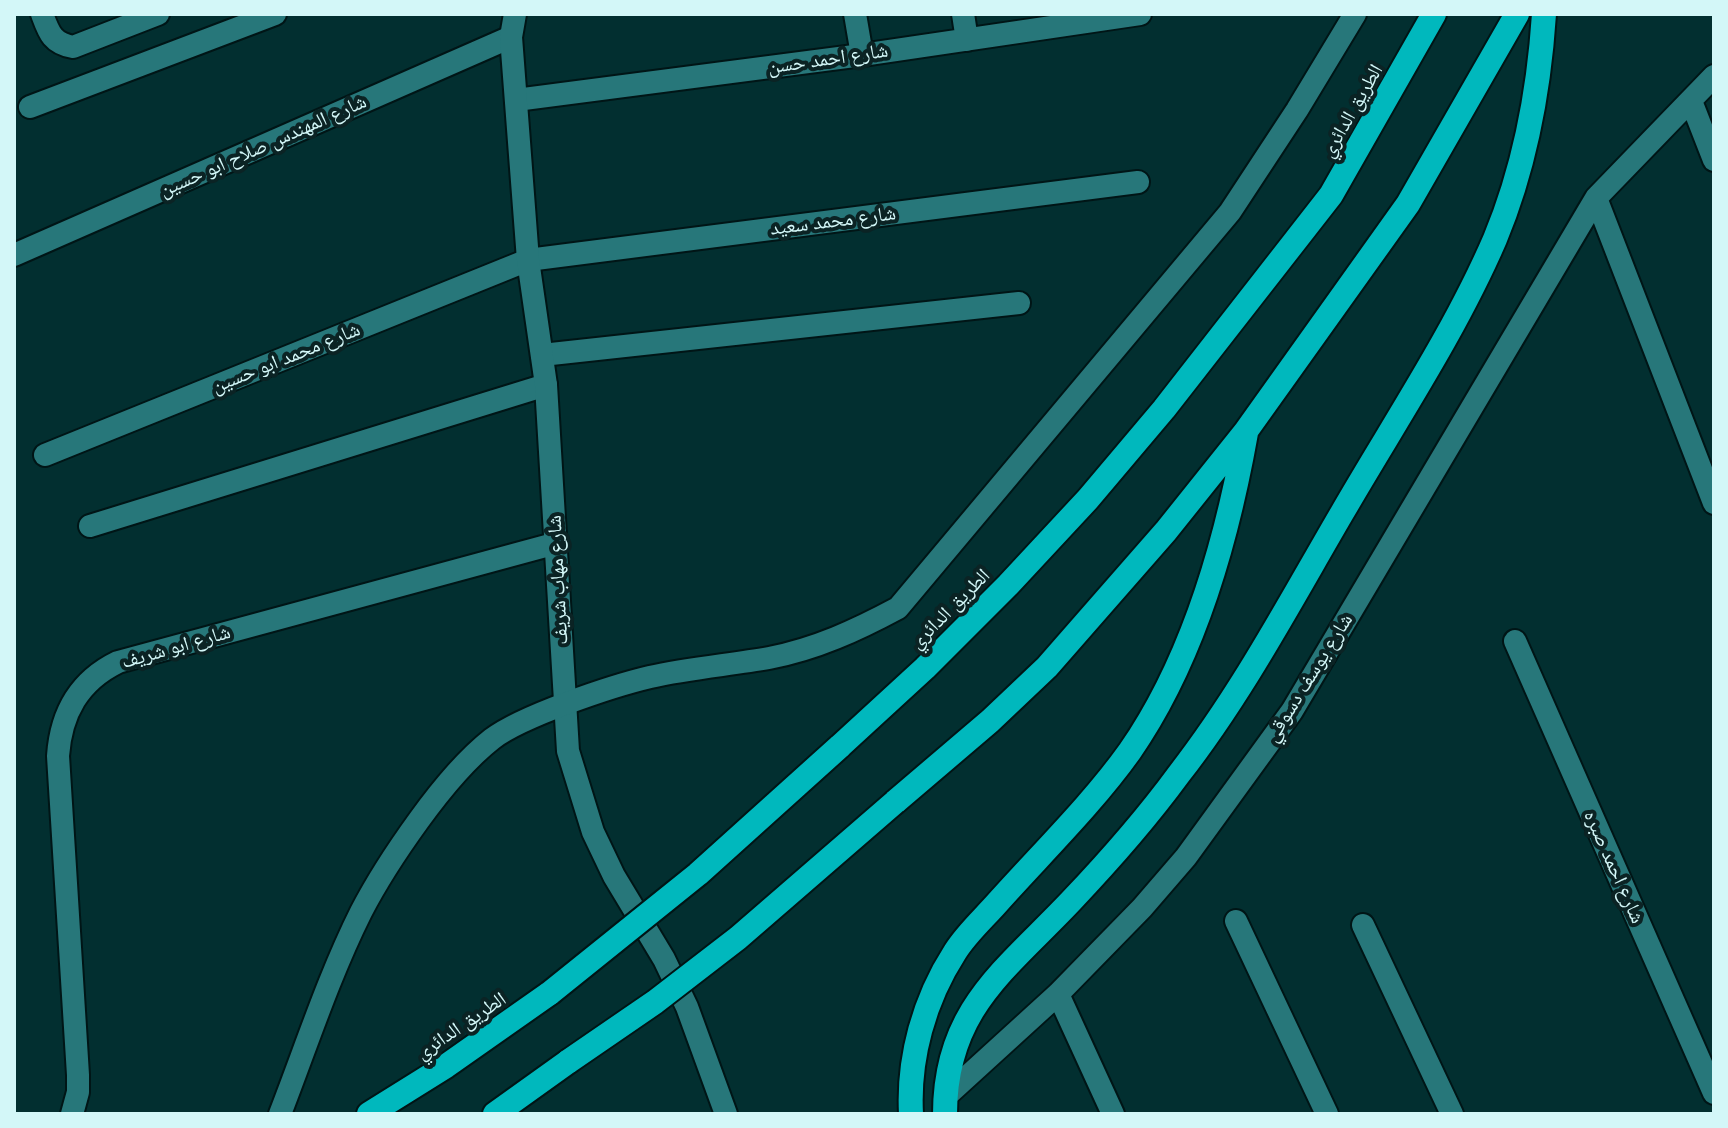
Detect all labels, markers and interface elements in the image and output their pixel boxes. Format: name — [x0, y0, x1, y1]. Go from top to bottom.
street label: شارع احمد حسن — [766, 39, 890, 79]
street label: الطريق الدائري — [1316, 60, 1388, 162]
street label: شارع المهندس صلاح ابو حسين — [156, 89, 370, 203]
street label: شارع محمد سعيد — [769, 201, 897, 241]
street label: شارع محمد ابو حسين — [208, 317, 364, 399]
street label: شارع مهاب شريف — [543, 515, 573, 645]
street label: الطريق الدائري — [905, 564, 995, 654]
street label: شارع يوسف دسوقي — [1260, 609, 1358, 747]
street label: شارع ابو شريف — [119, 620, 233, 674]
street label: شارع احمد صبره — [1578, 807, 1650, 927]
street label: الطريق الدائري — [411, 987, 511, 1065]

